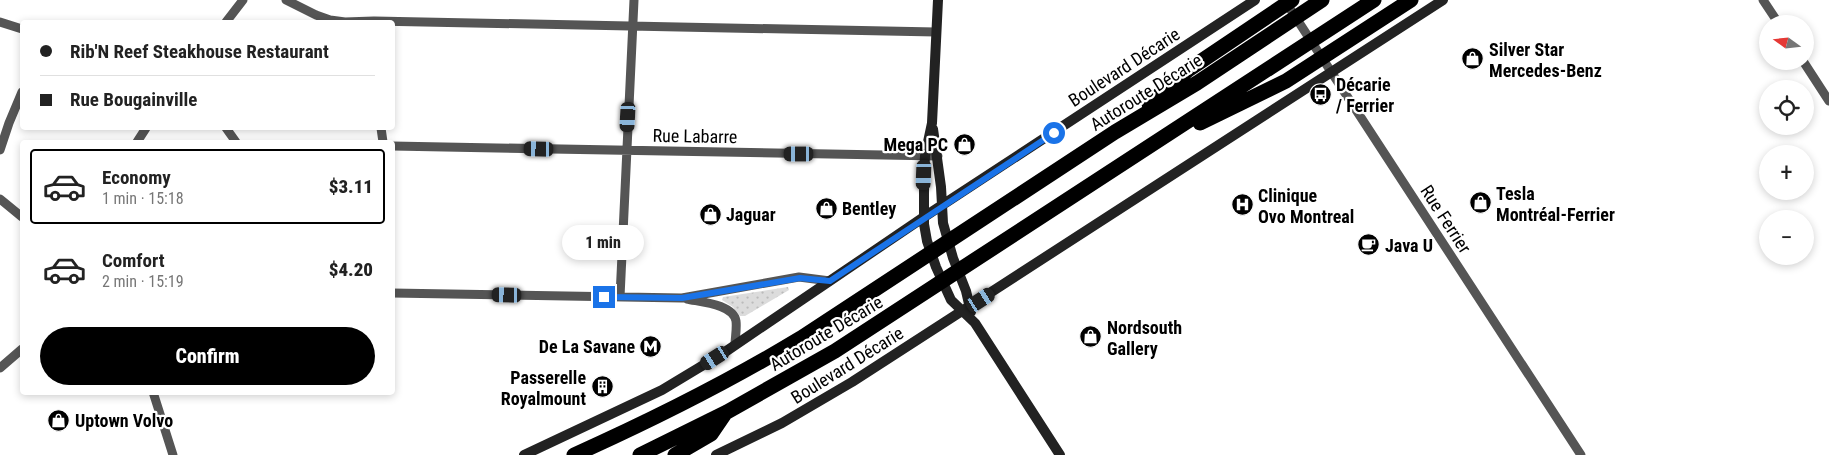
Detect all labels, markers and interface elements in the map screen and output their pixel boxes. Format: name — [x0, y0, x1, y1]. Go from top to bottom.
north arrow — [1759, 15, 1814, 70]
map controls — [1759, 15, 1814, 265]
street label: Boulevard Décarie — [1064, 23, 1184, 111]
place label: Silver Star Mercedes-Benz — [1489, 39, 1602, 81]
text: Rib'N Reef Steakhouse Restaurant — [70, 40, 329, 63]
shop icon: Silver Star Mercedes-Benz — [1461, 47, 1485, 71]
street label: Autoroute Décarie — [1086, 49, 1206, 135]
place label: Décarie / Ferrier — [1335, 74, 1394, 116]
button: locate — [1759, 80, 1814, 135]
bus stop icon: Décarie / Ferrier — [1308, 82, 1332, 106]
text: Rue Bougainville — [70, 88, 197, 111]
car — [619, 102, 636, 132]
route start — [1043, 122, 1065, 144]
street label: Rue Labarre — [652, 125, 738, 147]
shop icon: Mega PC — [952, 132, 976, 156]
place label: Mega PC — [884, 134, 948, 155]
car — [523, 141, 554, 157]
button: + — [1759, 145, 1814, 200]
car — [784, 147, 814, 162]
car — [915, 160, 932, 190]
icon: car — [42, 164, 87, 209]
text: Economy — [102, 166, 171, 189]
text: $3.11 — [329, 175, 373, 198]
street label: Rue Ferrier — [1416, 181, 1476, 257]
place label: Tesla Montréal-Ferrier — [1496, 183, 1615, 225]
place label: Clinique Ovo Montreal — [1258, 185, 1354, 227]
text: 1 min · 15:18 — [102, 189, 184, 208]
shop icon: Tesla Montréal-Ferrier — [1468, 191, 1492, 215]
hospital icon: Clinique Ovo Montreal — [1230, 193, 1254, 217]
shop icon: Bentley — [814, 196, 838, 220]
place label: Bentley — [842, 198, 896, 219]
shop icon: Jaguar — [698, 202, 722, 226]
place label: Jaguar — [726, 204, 776, 225]
button: − — [1759, 210, 1814, 265]
callout: 1 min — [563, 224, 645, 260]
text: 1 min — [585, 233, 621, 252]
cafe icon: Java U — [1357, 233, 1381, 257]
place label: Java U — [1385, 235, 1433, 256]
icon: car — [42, 247, 87, 292]
text: Comfort — [102, 249, 165, 272]
text: $4.20 — [329, 258, 373, 281]
text: 2 min · 15:19 — [102, 272, 184, 291]
route end — [593, 286, 615, 308]
car — [964, 286, 997, 314]
car — [491, 287, 522, 303]
street label: Autoroute Décarie — [766, 291, 886, 375]
place label: Nordsouth Gallery — [1107, 317, 1182, 359]
street label: Boulevard Décarie — [787, 322, 907, 408]
shop icon: Nordsouth Gallery — [1079, 325, 1103, 349]
button: Confirm — [40, 327, 375, 385]
metro station icon: De La Savane — [639, 334, 663, 358]
place label: De La Savane — [539, 336, 635, 357]
car — [698, 344, 731, 372]
place label: Passerelle Royalmount — [501, 367, 586, 409]
building icon: Passerelle Royalmount — [590, 375, 614, 399]
shop icon: Uptown Volvo — [47, 408, 71, 432]
place label: Uptown Volvo — [75, 410, 173, 431]

